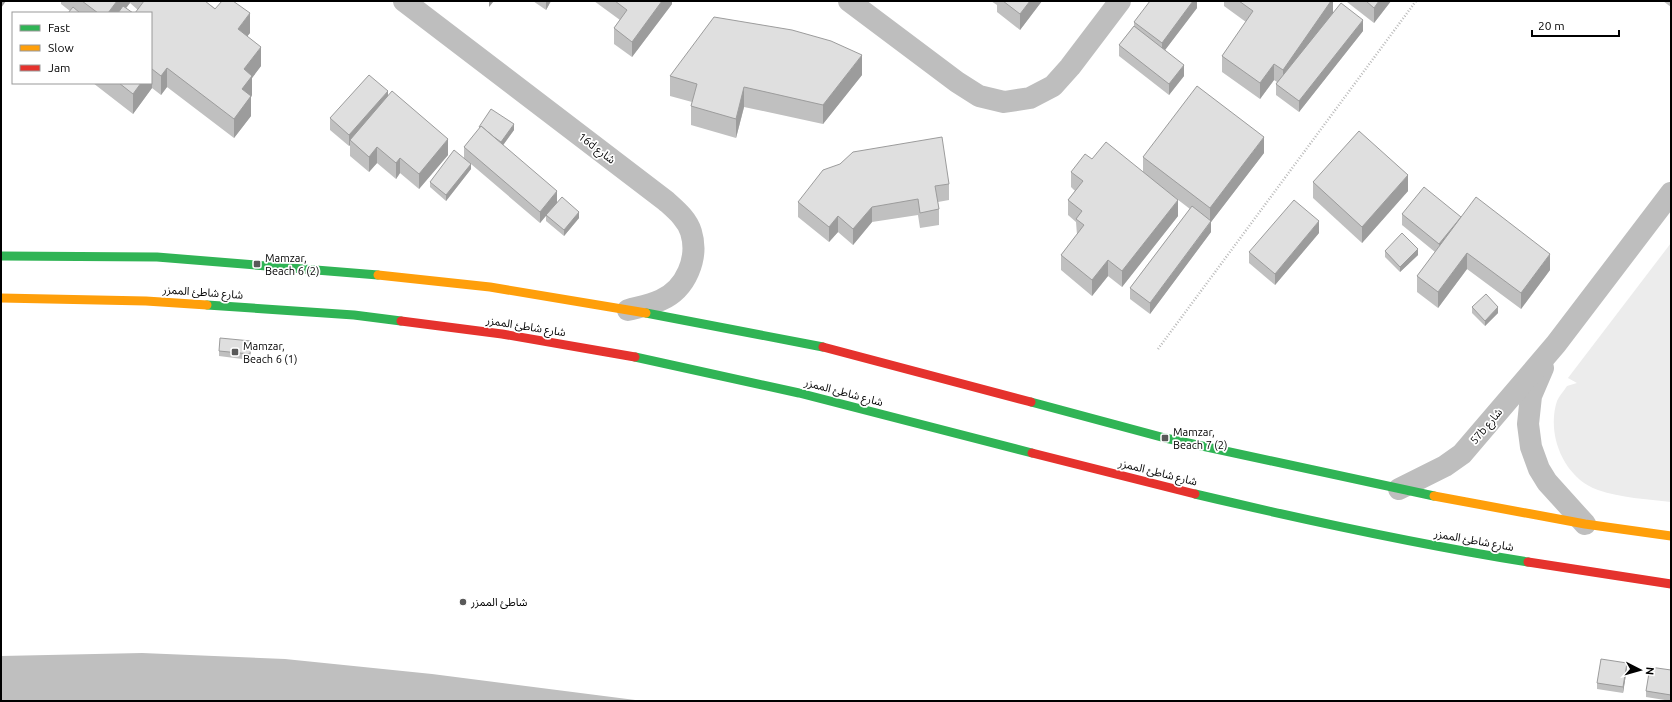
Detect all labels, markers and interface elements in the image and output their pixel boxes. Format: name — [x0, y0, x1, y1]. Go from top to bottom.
legend — [12, 12, 152, 84]
scale bar — [1532, 12, 1619, 38]
text: 20 m — [1538, 19, 1565, 32]
text: Fast — [48, 21, 70, 34]
text: Slow — [48, 41, 74, 54]
text: Jam — [48, 61, 70, 74]
street label: 16d شارع — [575, 130, 618, 167]
place label: Mamzar, Beach 6 (2) — [265, 252, 319, 278]
marker: Mamzar, Beach 6 (2) — [252, 259, 262, 269]
street label: شارع شاطئ الممزر — [161, 283, 244, 303]
street label: شارع شاطئ الممزر — [484, 314, 567, 340]
place label: Mamzar, Beach 6 (1) — [243, 340, 297, 366]
marker: Mamzar, Beach 6 (1) — [230, 347, 240, 357]
street label: شارع شاطئ الممزر — [802, 376, 885, 410]
street label: 57b شارع — [1468, 405, 1506, 448]
place label: Mamzar, Beach 7 (2) — [1173, 426, 1227, 452]
marker: Mamzar, Beach 7 (2) — [1160, 433, 1170, 443]
street label: شارع شاطئ الممزر — [1116, 456, 1199, 490]
street label: شارع شاطئ الممزر — [1432, 527, 1515, 555]
place label: شاطئ الممزر — [470, 596, 528, 609]
marker: شاطئ الممزر — [458, 597, 468, 607]
north arrow — [1620, 650, 1660, 690]
text: N — [1644, 666, 1656, 676]

